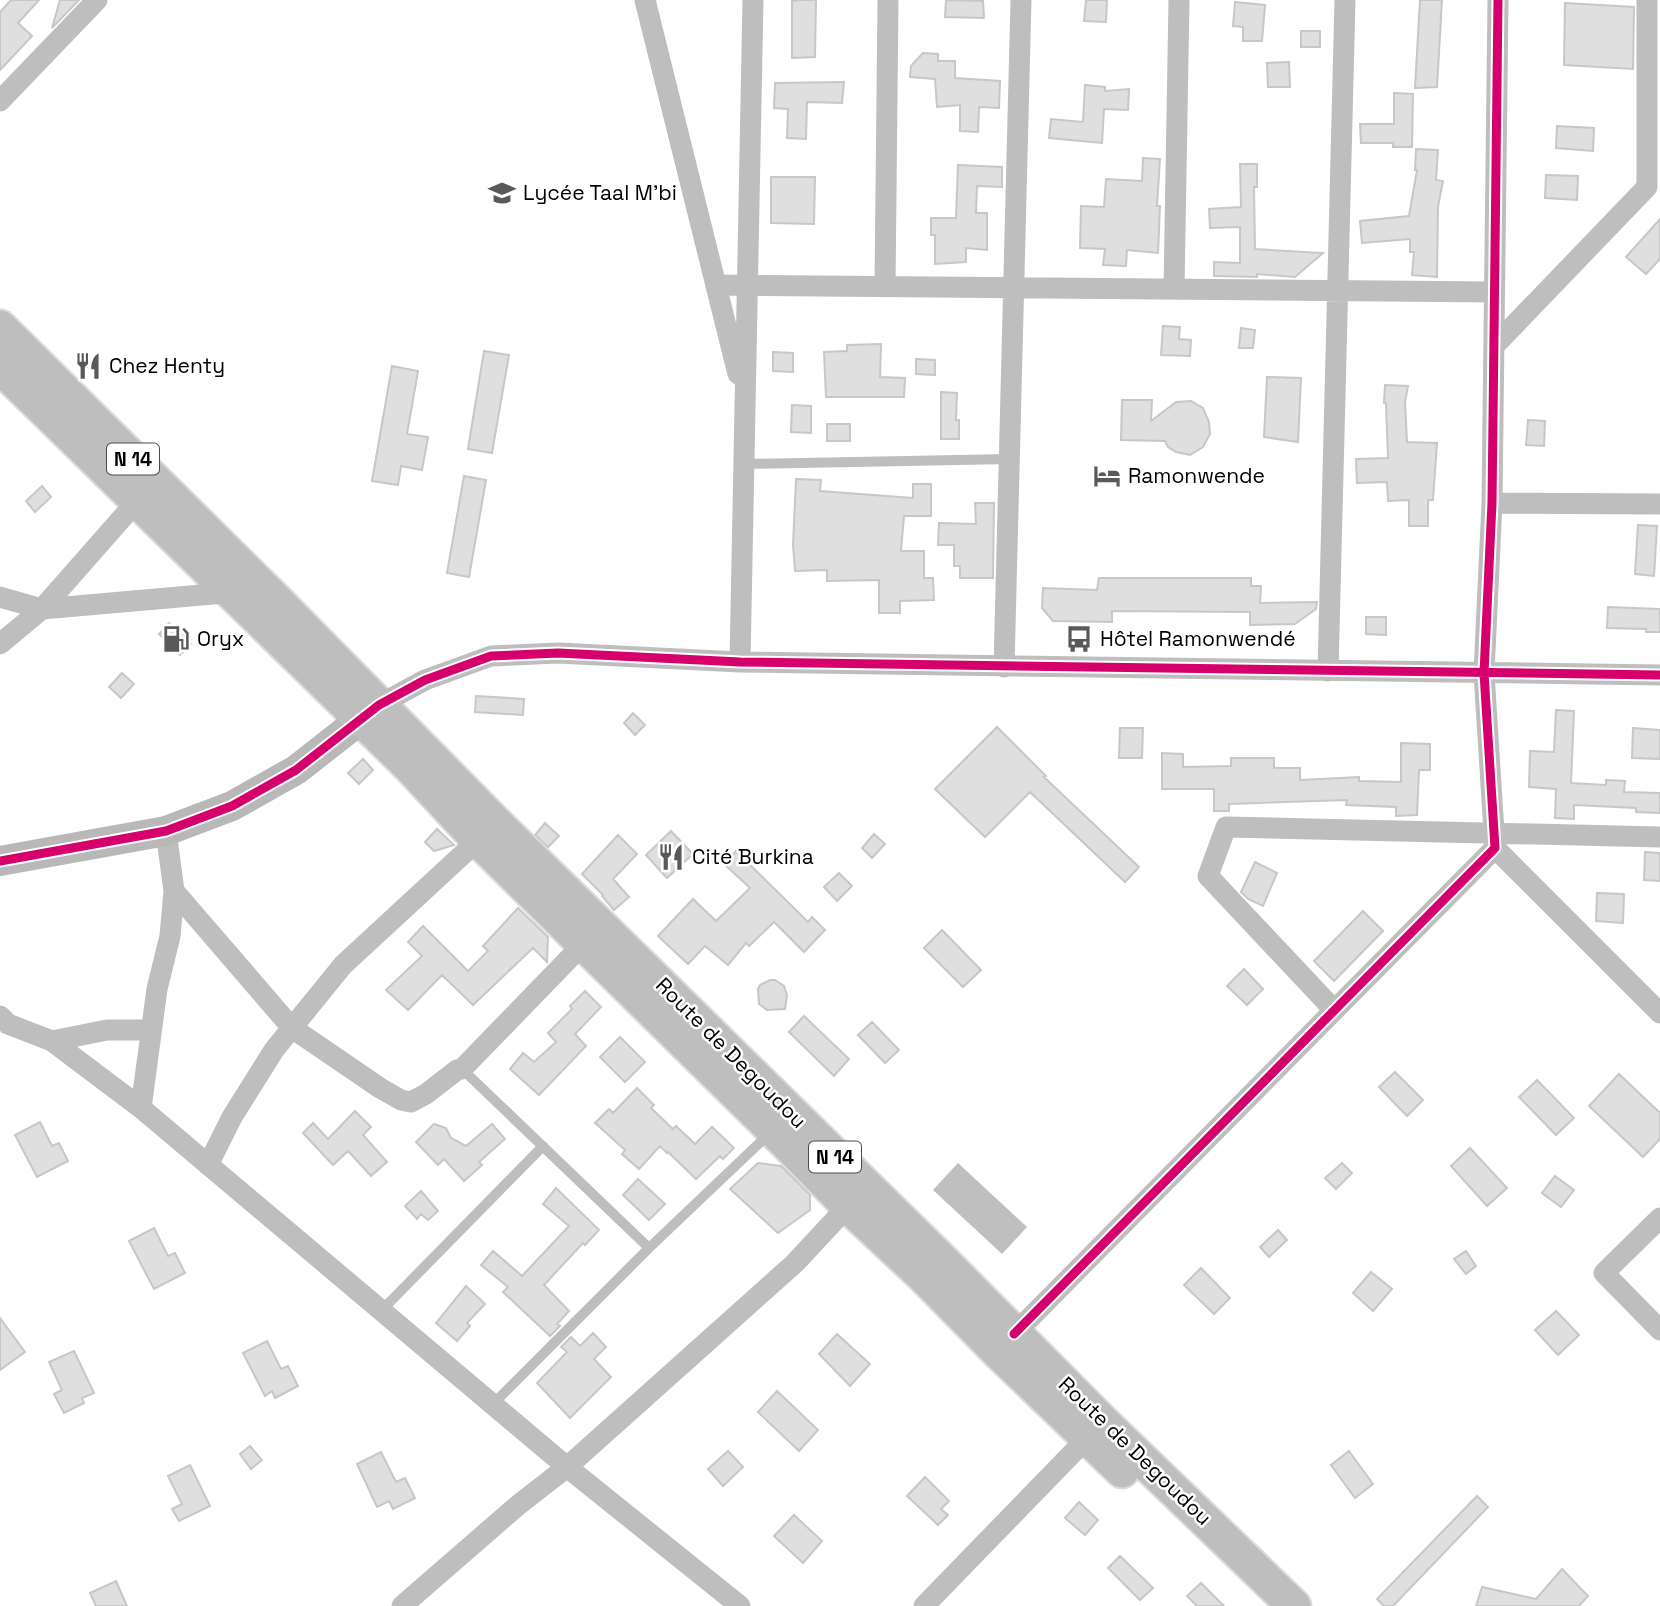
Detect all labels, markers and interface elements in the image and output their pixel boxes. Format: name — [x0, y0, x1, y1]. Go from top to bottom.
school or university icon: Lycée Taal M'bi — [487, 178, 517, 208]
place label: Lycée Taal M'bi — [523, 179, 677, 206]
restaurant icon: Chez Henty — [73, 351, 103, 381]
place label: Chez Henty — [109, 352, 225, 379]
road number: N 14 — [107, 444, 159, 474]
hotel icon: Ramonwende — [1092, 461, 1122, 491]
place label: Ramonwende — [1128, 462, 1265, 489]
fuel station icon: Oryx — [161, 624, 191, 654]
bus stop icon: Hôtel Ramonwendé — [1064, 624, 1094, 654]
place label: Oryx — [197, 625, 244, 652]
place label: Hôtel Ramonwendé — [1100, 625, 1296, 652]
restaurant icon: Cité Burkina — [656, 842, 686, 872]
place label: Cité Burkina — [692, 843, 814, 870]
street label: Route de Degoudou — [650, 971, 813, 1134]
road number: N 14 — [809, 1142, 861, 1172]
street label: Route de Degoudou — [1053, 1371, 1218, 1531]

